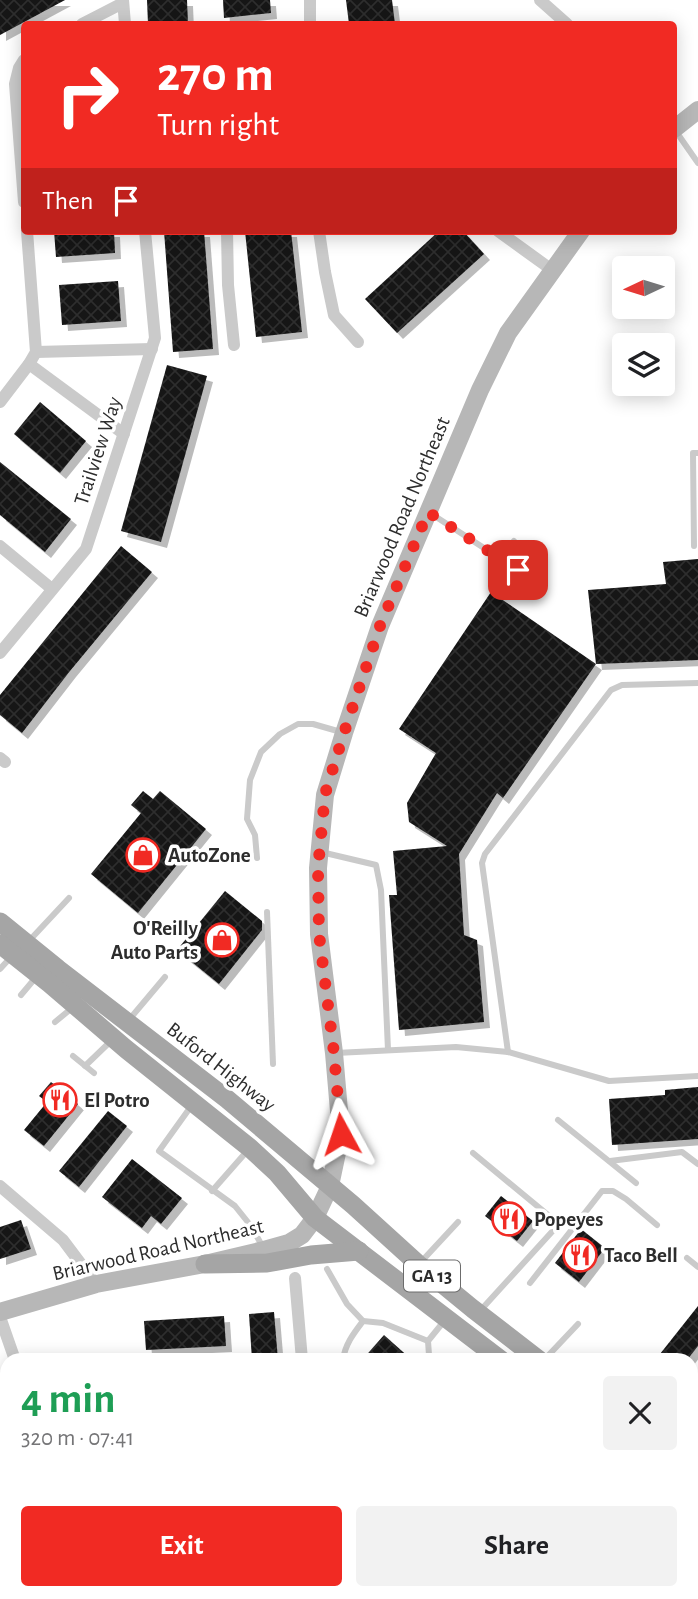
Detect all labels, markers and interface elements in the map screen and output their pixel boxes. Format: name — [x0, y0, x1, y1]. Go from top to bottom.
icon: right — [42, 49, 133, 140]
text: 270 m — [157, 51, 274, 100]
text: Turn right — [157, 109, 279, 141]
icon: arrive — [107, 182, 145, 220]
text: Then — [42, 188, 93, 214]
north arrow — [612, 256, 676, 318]
map controls — [612, 256, 675, 396]
button: layers — [612, 333, 675, 396]
street label: Trailview Way — [71, 394, 125, 508]
street label: Briarwood Road Northeast — [350, 413, 454, 620]
pin — [488, 540, 548, 600]
icon: arrive — [499, 551, 537, 589]
shop icon: AutoZone — [124, 836, 162, 874]
place label: AutoZone — [168, 845, 251, 866]
place label: O'Reilly Auto Parts — [111, 918, 199, 963]
shop icon: O'Reilly Auto Parts — [203, 921, 241, 959]
street label: Buford Highway — [163, 1018, 279, 1116]
restaurant icon: El Potro — [41, 1081, 79, 1119]
place label: El Potro — [84, 1090, 150, 1111]
position arrow — [304, 1097, 378, 1171]
restaurant icon: Popeyes — [490, 1200, 528, 1238]
place label: Popeyes — [534, 1209, 603, 1230]
street label: Briarwood Road Northeast — [51, 1215, 266, 1285]
restaurant icon: Taco Bell — [561, 1236, 599, 1274]
place label: Taco Bell — [604, 1245, 678, 1266]
road number: GA 13 — [404, 1260, 460, 1292]
button: close — [603, 1376, 677, 1450]
text: 4 min — [21, 1378, 116, 1420]
text: 320 m · 07:41 — [21, 1427, 134, 1450]
button: Exit — [21, 1506, 342, 1586]
button: Share — [356, 1506, 677, 1586]

